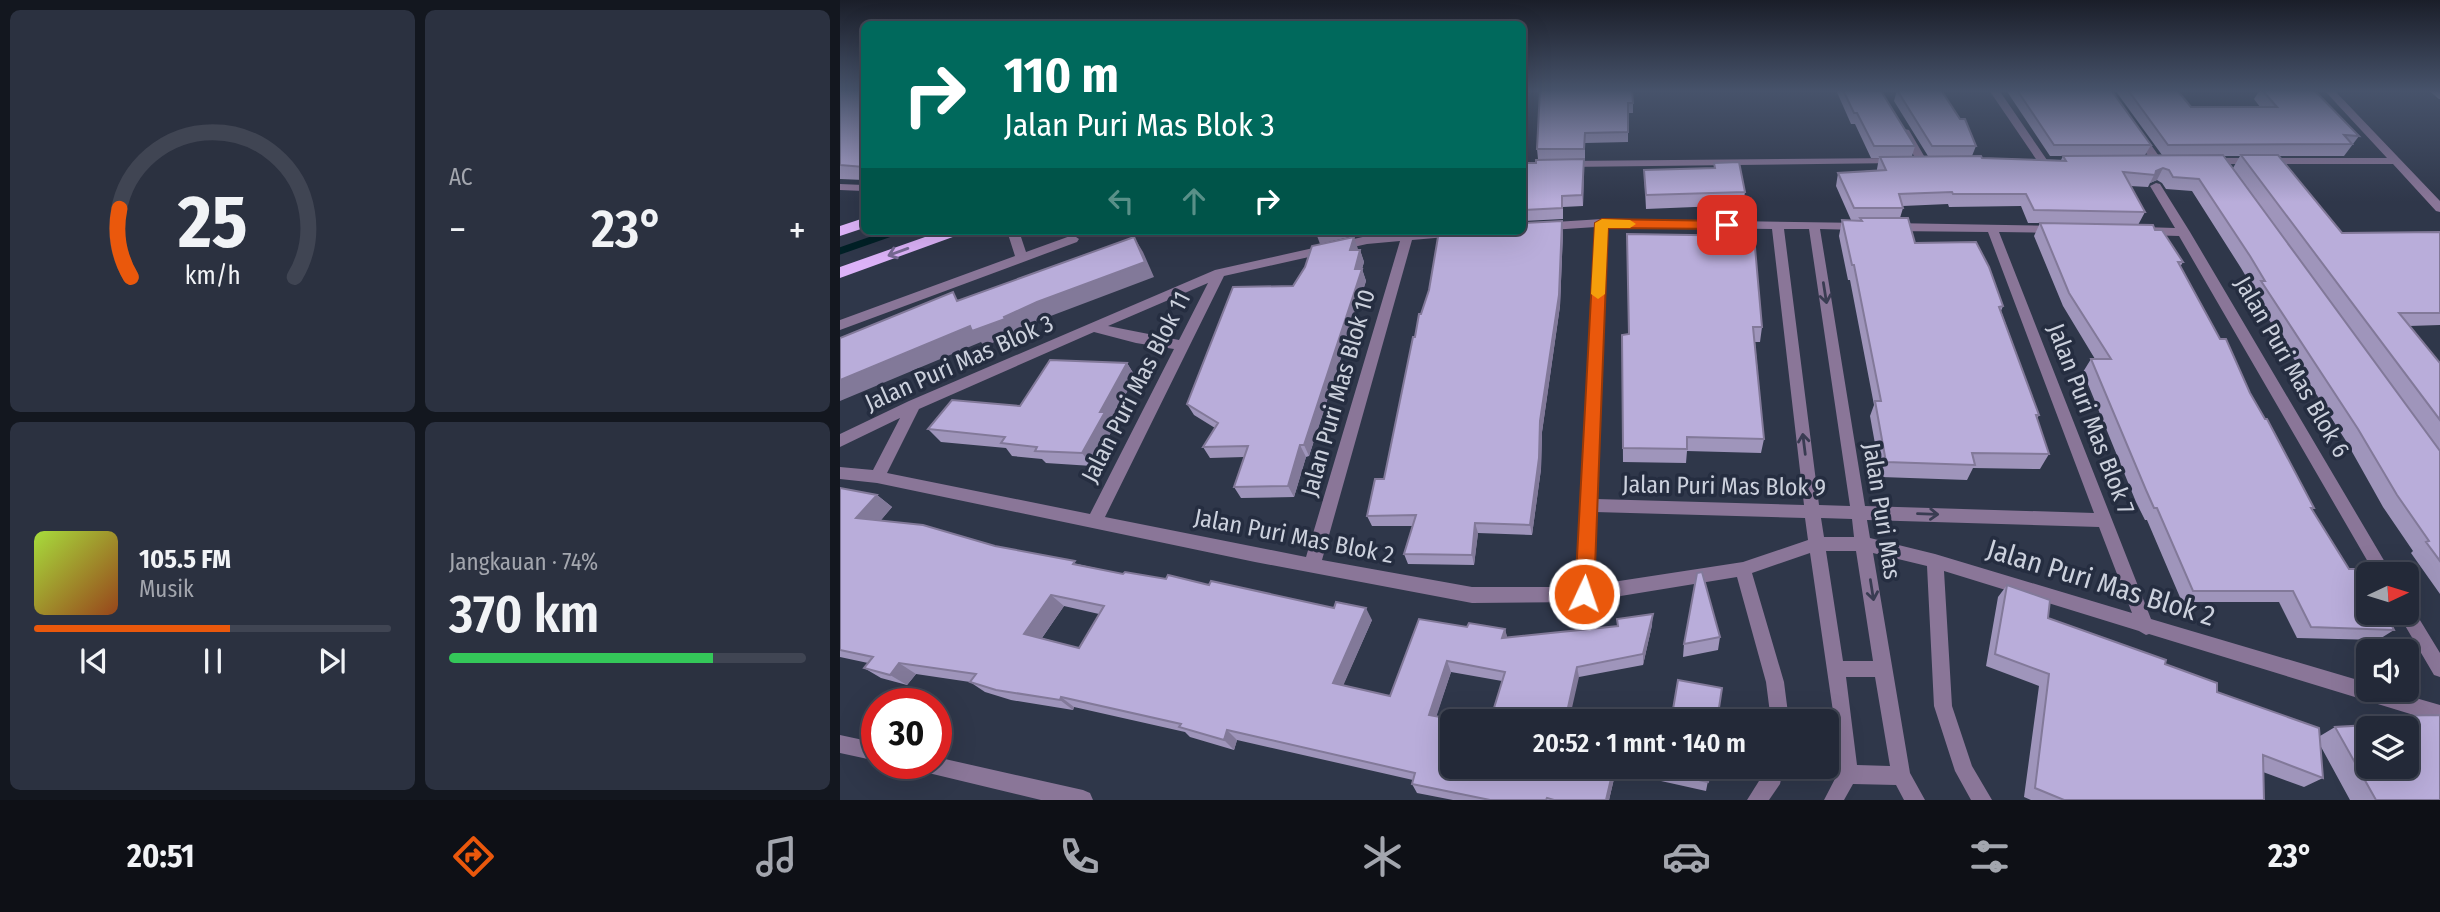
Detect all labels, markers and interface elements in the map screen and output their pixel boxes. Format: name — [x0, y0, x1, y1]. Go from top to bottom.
text: 110 m — [1004, 46, 1119, 105]
icon: right — [889, 49, 980, 140]
text: Jalan Puri Mas Blok 3 — [1004, 106, 1275, 144]
text: AC — [449, 163, 473, 191]
text: 25 — [177, 179, 247, 266]
icon: left — [1102, 182, 1140, 220]
icon: ahead — [1175, 182, 1213, 220]
icon: right — [1248, 182, 1286, 220]
pin — [1697, 195, 1757, 255]
text: 23° — [591, 198, 664, 261]
icon: arrive — [1708, 206, 1746, 244]
text: − — [449, 207, 466, 253]
text: + — [789, 207, 806, 253]
one-way arrow — [887, 247, 909, 259]
text: km/h — [185, 261, 240, 291]
street label: Jalan Puri Mas Blok 6 — [2229, 272, 2355, 462]
one-way arrow — [1819, 281, 1832, 304]
street label: Jalan Puri Mas Blok 10 — [1295, 286, 1381, 500]
street label: Jalan Puri Mas Blok 11 — [1076, 287, 1196, 487]
street label: Jalan Puri Mas Blok 3 — [861, 309, 1057, 417]
street label: Jalan Puri Mas Blok 7 — [2042, 320, 2140, 519]
one-way arrow — [1798, 433, 1811, 456]
street label: Jalan Puri Mas — [1857, 441, 1907, 581]
street label: Jalan Puri Mas Blok 9 — [1622, 470, 1826, 502]
street label: Jalan Puri Mas Blok 2 — [1192, 503, 1396, 569]
one-way arrow — [1916, 507, 1939, 521]
street label: Jalan Puri Mas Blok 2 — [1983, 532, 2219, 633]
text: 105.5 FM — [139, 544, 231, 575]
text: Jangkauan · 74% — [449, 548, 598, 576]
position arrow — [1547, 557, 1621, 631]
north arrow — [2356, 562, 2418, 625]
map controls — [2356, 562, 2419, 779]
text: Musik — [139, 575, 194, 603]
one-way arrow — [1866, 579, 1879, 601]
text: 370 km — [449, 583, 599, 646]
button: sound — [2356, 639, 2419, 702]
icon: previous — [75, 642, 113, 680]
icon: pause — [194, 642, 232, 680]
icon: next — [313, 642, 351, 680]
speed limit sign: 30 — [861, 688, 952, 779]
button: layers — [2356, 716, 2419, 779]
text: 20:52 · 1 mnt · 140 m — [1533, 728, 1746, 759]
icon: directions — [449, 832, 498, 881]
icon: music — [752, 832, 801, 881]
icon: phone — [1055, 832, 1104, 881]
icon: climate — [1358, 832, 1407, 881]
icon: car — [1662, 832, 1711, 881]
icon: filters — [1965, 832, 2014, 881]
text: 20:51 — [127, 837, 195, 875]
text: 23° — [2268, 837, 2313, 875]

